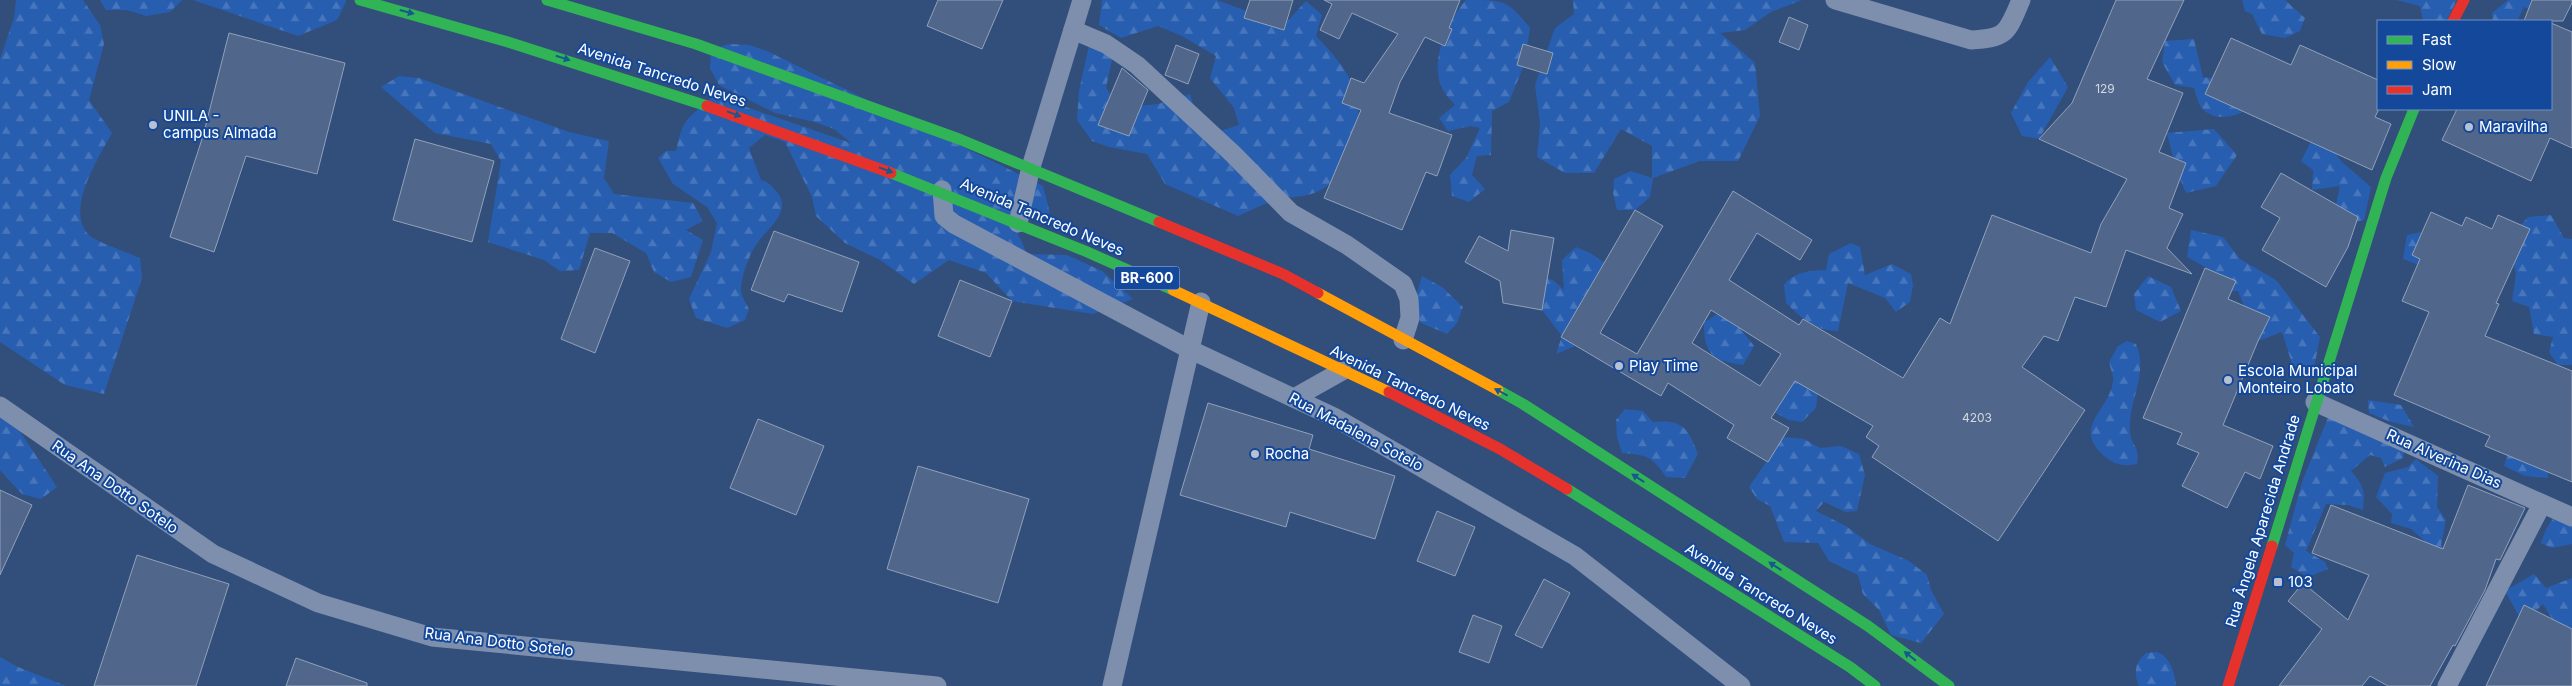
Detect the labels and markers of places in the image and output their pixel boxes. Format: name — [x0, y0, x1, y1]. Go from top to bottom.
place label: UNILA - campus Almada — [163, 106, 277, 142]
place label: Maravilha — [2479, 117, 2548, 136]
marker: UNILA - campus Almada — [147, 119, 159, 131]
marker: Maravilha — [2463, 121, 2475, 133]
place label: Play Time — [1629, 356, 1698, 375]
marker: Play Time — [1613, 360, 1625, 372]
place label: Escola Municipal Monteiro Lobato — [2238, 361, 2357, 397]
marker: Escola Municipal Monteiro Lobato — [2222, 374, 2234, 386]
place label: Rocha — [1265, 444, 1309, 463]
marker: Rocha — [1249, 448, 1261, 460]
place label: 103 — [2288, 572, 2313, 591]
marker: 103 — [2272, 576, 2284, 588]

